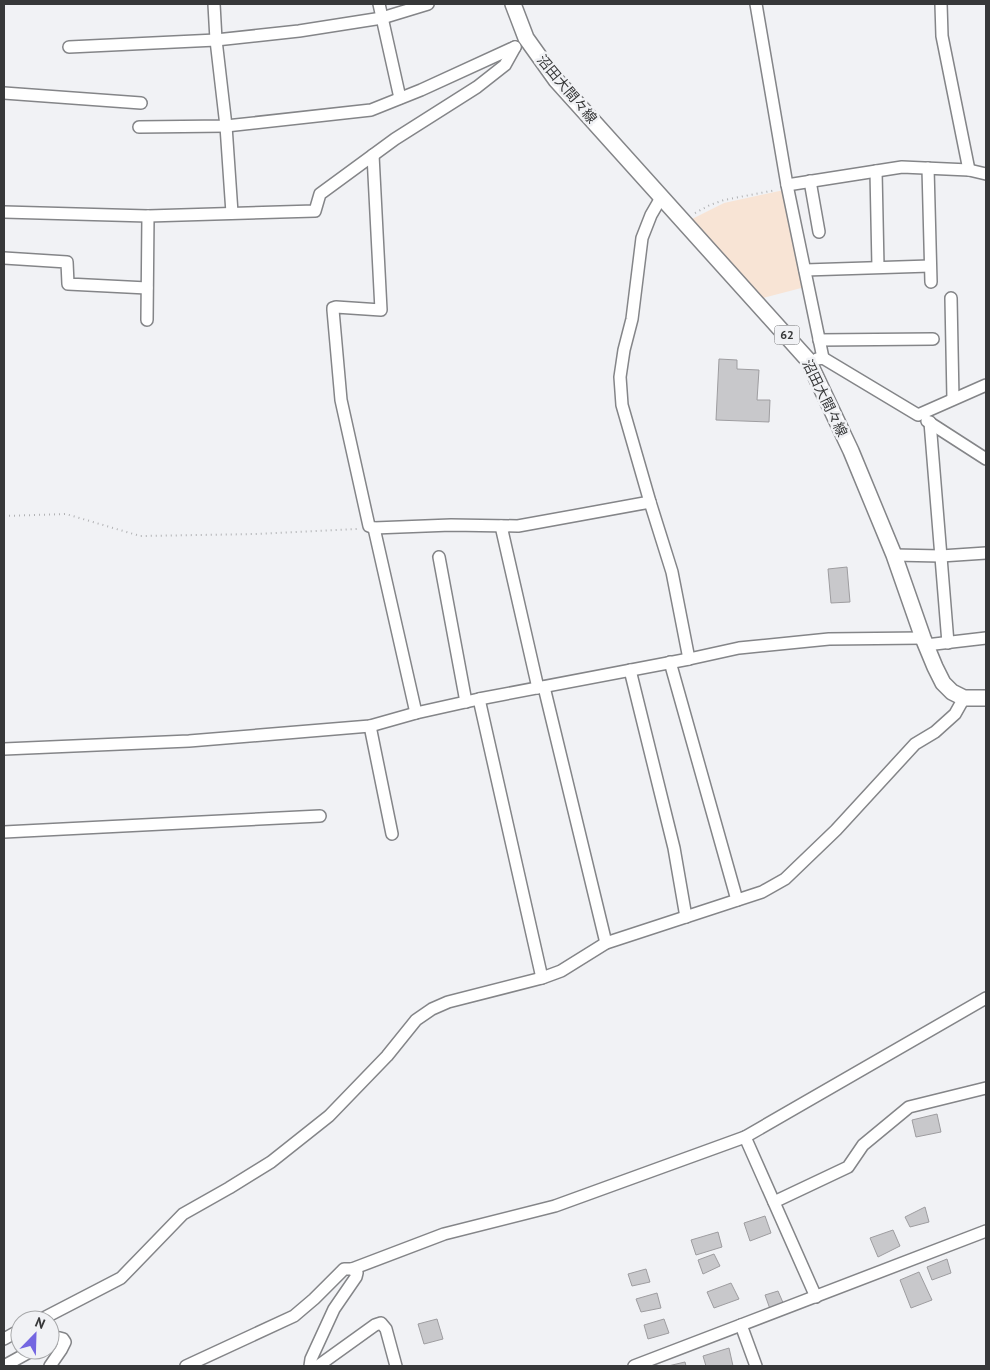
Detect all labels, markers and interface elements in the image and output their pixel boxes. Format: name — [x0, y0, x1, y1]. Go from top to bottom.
street label: 沼田大間々線 — [533, 51, 601, 127]
road number: 62 — [774, 326, 800, 344]
street label: 沼田大間々線 — [798, 356, 852, 440]
north arrow — [10, 1310, 60, 1360]
text: N — [32, 1313, 48, 1333]

